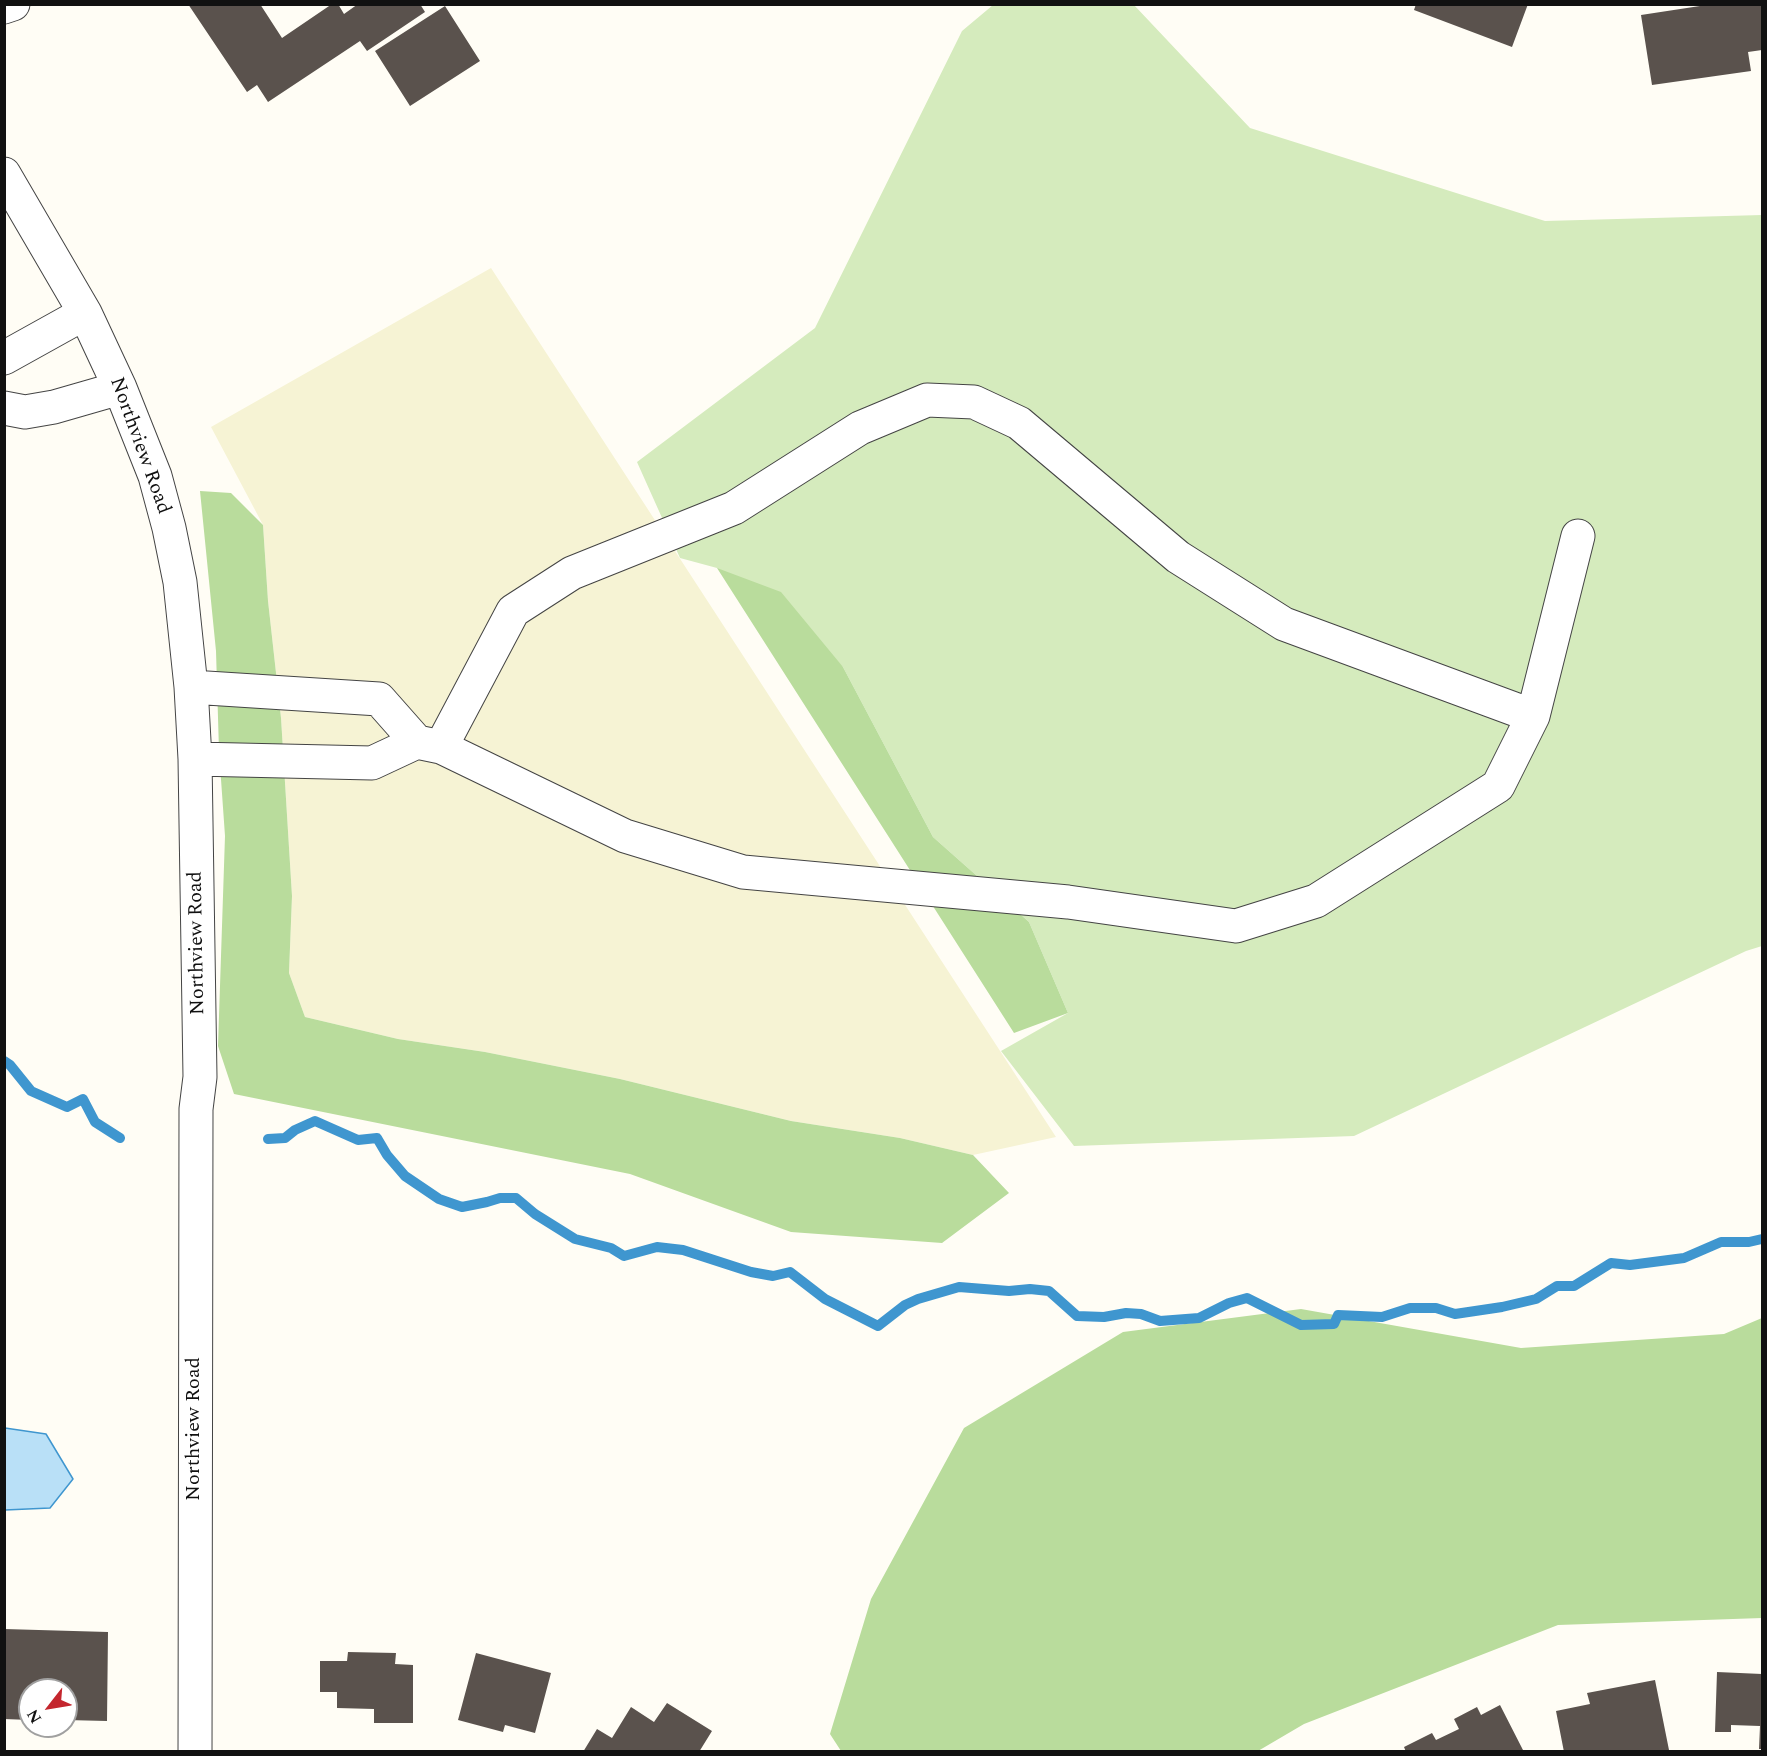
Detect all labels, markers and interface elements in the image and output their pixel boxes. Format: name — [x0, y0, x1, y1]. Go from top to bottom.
street label: Northview Road — [103, 374, 175, 518]
street label: Northview Road — [185, 871, 211, 1015]
street label: Northview Road — [183, 1357, 207, 1501]
north arrow — [18, 1678, 78, 1738]
text: N — [21, 1704, 48, 1728]

